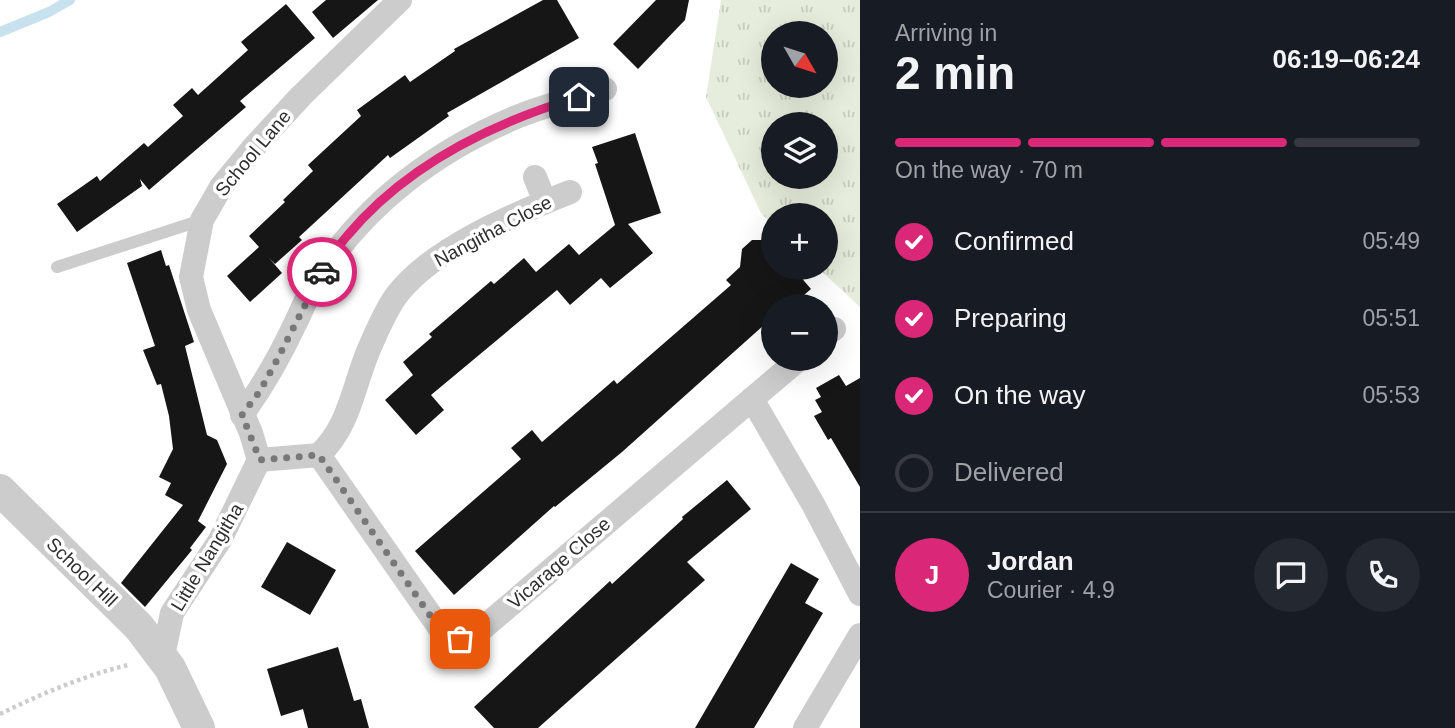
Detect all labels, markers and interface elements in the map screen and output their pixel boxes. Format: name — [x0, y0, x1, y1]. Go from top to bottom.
text: Arriving in — [895, 20, 997, 46]
north arrow — [761, 21, 838, 98]
map controls — [761, 21, 838, 371]
text: 06:19–06:24 — [1273, 44, 1420, 74]
text: 2 min — [895, 47, 1015, 99]
pin — [549, 67, 609, 127]
icon: home — [560, 78, 598, 116]
street label: School Lane — [211, 106, 295, 200]
button: layers — [761, 112, 838, 189]
text: On the way · 70 m — [895, 157, 1083, 183]
street label: Nangitha Close — [431, 191, 555, 271]
button: + — [761, 203, 838, 280]
icon: check — [895, 223, 933, 261]
text: Confirmed — [954, 226, 1074, 256]
text: 05:49 — [1362, 228, 1420, 254]
courier — [287, 237, 357, 307]
icon: car — [303, 253, 341, 291]
button: − — [761, 294, 838, 371]
icon: check — [895, 300, 933, 338]
text: Preparing — [954, 303, 1067, 333]
text: 05:51 — [1362, 305, 1420, 331]
icon: check — [895, 377, 933, 415]
text: On the way — [954, 380, 1086, 410]
text: 05:53 — [1362, 382, 1420, 408]
text: Delivered — [954, 457, 1064, 487]
street label: Little Nangitha — [167, 499, 248, 614]
street label: Vicarage Close — [504, 513, 614, 613]
street label: School Hill — [42, 533, 122, 611]
button: chat — [1254, 538, 1328, 612]
button: phone — [1346, 538, 1420, 612]
text: Jordan — [987, 546, 1074, 576]
text: J — [925, 560, 939, 590]
text: Courier · 4.9 — [987, 577, 1115, 603]
pin — [430, 609, 490, 669]
icon: bag — [441, 620, 479, 658]

